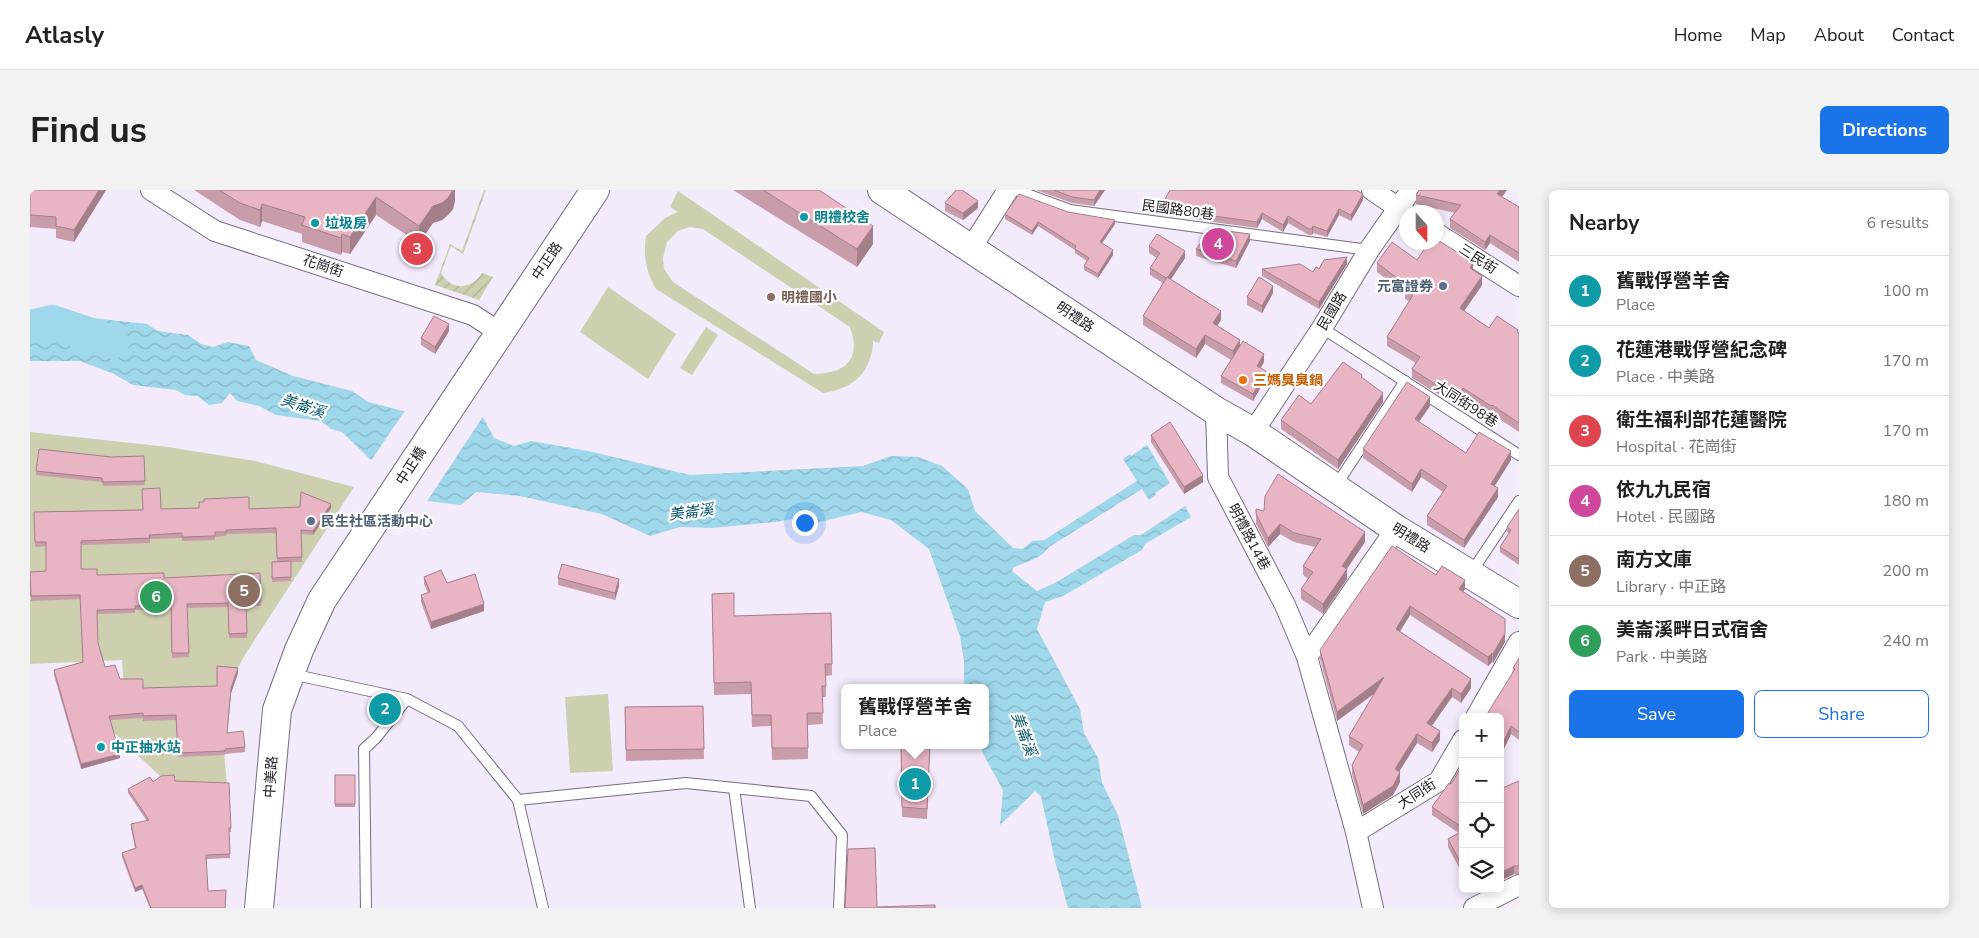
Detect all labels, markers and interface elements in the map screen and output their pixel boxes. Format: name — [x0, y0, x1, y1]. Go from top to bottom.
text: Atlasly — [25, 19, 104, 51]
text: Home — [1674, 23, 1722, 47]
text: Map — [1750, 23, 1786, 47]
text: About — [1814, 23, 1864, 47]
text: Contact — [1892, 23, 1954, 47]
button: Directions — [1820, 106, 1949, 154]
text: Find us — [30, 107, 147, 154]
street label: 民國路80巷 — [1141, 196, 1215, 224]
north arrow — [1399, 205, 1444, 250]
place label: 明禮校舍 — [814, 208, 870, 227]
text: Nearby — [1569, 209, 1639, 237]
marker: 明禮校舍 — [798, 211, 810, 223]
text: 6 results — [1867, 212, 1929, 234]
place label: 垃圾房 — [325, 214, 367, 233]
marker: 垃圾房 — [309, 217, 321, 229]
pin: 4 — [1202, 225, 1234, 263]
pin: 3 — [401, 230, 433, 268]
street label: 中正路 — [527, 238, 567, 284]
street label: 三民街 — [1455, 240, 1501, 278]
street label: 花崗街 — [300, 250, 346, 282]
text: 舊戰俘營羊舍 — [1616, 268, 1730, 294]
place label: 元富證券 — [1377, 277, 1433, 296]
marker: 元富證券 — [1437, 280, 1449, 292]
text: 1 — [1580, 280, 1590, 302]
text: 100 m — [1882, 280, 1929, 302]
place label: 明禮國小 — [781, 288, 837, 307]
street label: 民國路 — [1313, 288, 1351, 334]
marker: 明禮國小 — [765, 291, 777, 303]
text: Place — [1616, 294, 1655, 316]
street label: 明禮路 — [1052, 297, 1098, 337]
text: 花蓮港戰俘營紀念碑 — [1616, 337, 1787, 363]
text: 2 — [1580, 350, 1590, 372]
text: 170 m — [1882, 350, 1929, 372]
text: Place · 中美路 — [1616, 366, 1715, 388]
place label: 三媽臭臭鍋 — [1253, 371, 1323, 390]
marker: 三媽臭臭鍋 — [1237, 374, 1249, 386]
street label: 大同街98巷 — [1430, 376, 1502, 432]
water label: 美崙溪 — [279, 390, 329, 423]
text: 衛生福利部花蓮醫院 — [1616, 407, 1787, 433]
text: 3 — [1580, 420, 1590, 442]
text: 170 m — [1882, 420, 1929, 442]
text: Hospital · 花崗街 — [1616, 436, 1737, 458]
street label: 中正橋 — [392, 443, 430, 489]
text: 依九九民宿 — [1616, 477, 1711, 503]
text: 4 — [1580, 490, 1590, 512]
text: 180 m — [1882, 490, 1929, 512]
water label: 美崙溪 — [667, 499, 717, 525]
street label: 明禮路14巷 — [1224, 500, 1274, 574]
text: Hotel · 民國路 — [1616, 506, 1716, 528]
your location — [792, 510, 818, 536]
place label: 民生社區活動中心 — [321, 512, 433, 531]
marker: 民生社區活動中心 — [305, 515, 317, 527]
street label: 明禮路 — [1388, 519, 1434, 557]
text: 南方文庫 — [1616, 547, 1692, 573]
text: 5 — [1580, 560, 1590, 582]
text: 200 m — [1882, 560, 1929, 582]
pin: 5 — [228, 572, 260, 610]
text: Library · 中正路 — [1616, 576, 1726, 598]
pin: 6 — [140, 578, 172, 616]
text: 美崙溪畔日式宿舍 — [1616, 617, 1768, 643]
text: 6 — [1580, 630, 1590, 652]
text: 240 m — [1882, 630, 1929, 652]
text: Park · 中美路 — [1616, 646, 1708, 668]
popup — [841, 684, 989, 749]
pin: 2 — [369, 690, 401, 728]
button: Save — [1569, 690, 1744, 738]
button: Share — [1754, 690, 1929, 738]
text: 舊戰俘營羊舍 — [858, 694, 972, 720]
water label: 美崙溪 — [1007, 709, 1042, 760]
map controls — [1459, 713, 1504, 893]
button: + — [1459, 713, 1504, 758]
text: Place — [858, 720, 897, 742]
place label: 中正抽水站 — [111, 738, 181, 757]
marker: 中正抽水站 — [95, 741, 107, 753]
street label: 中美路 — [260, 755, 282, 799]
button: − — [1459, 758, 1504, 803]
pin: 1 — [899, 765, 931, 803]
street label: 大同街 — [1394, 775, 1440, 813]
button: locate — [1459, 803, 1504, 848]
button: layers — [1459, 848, 1504, 893]

